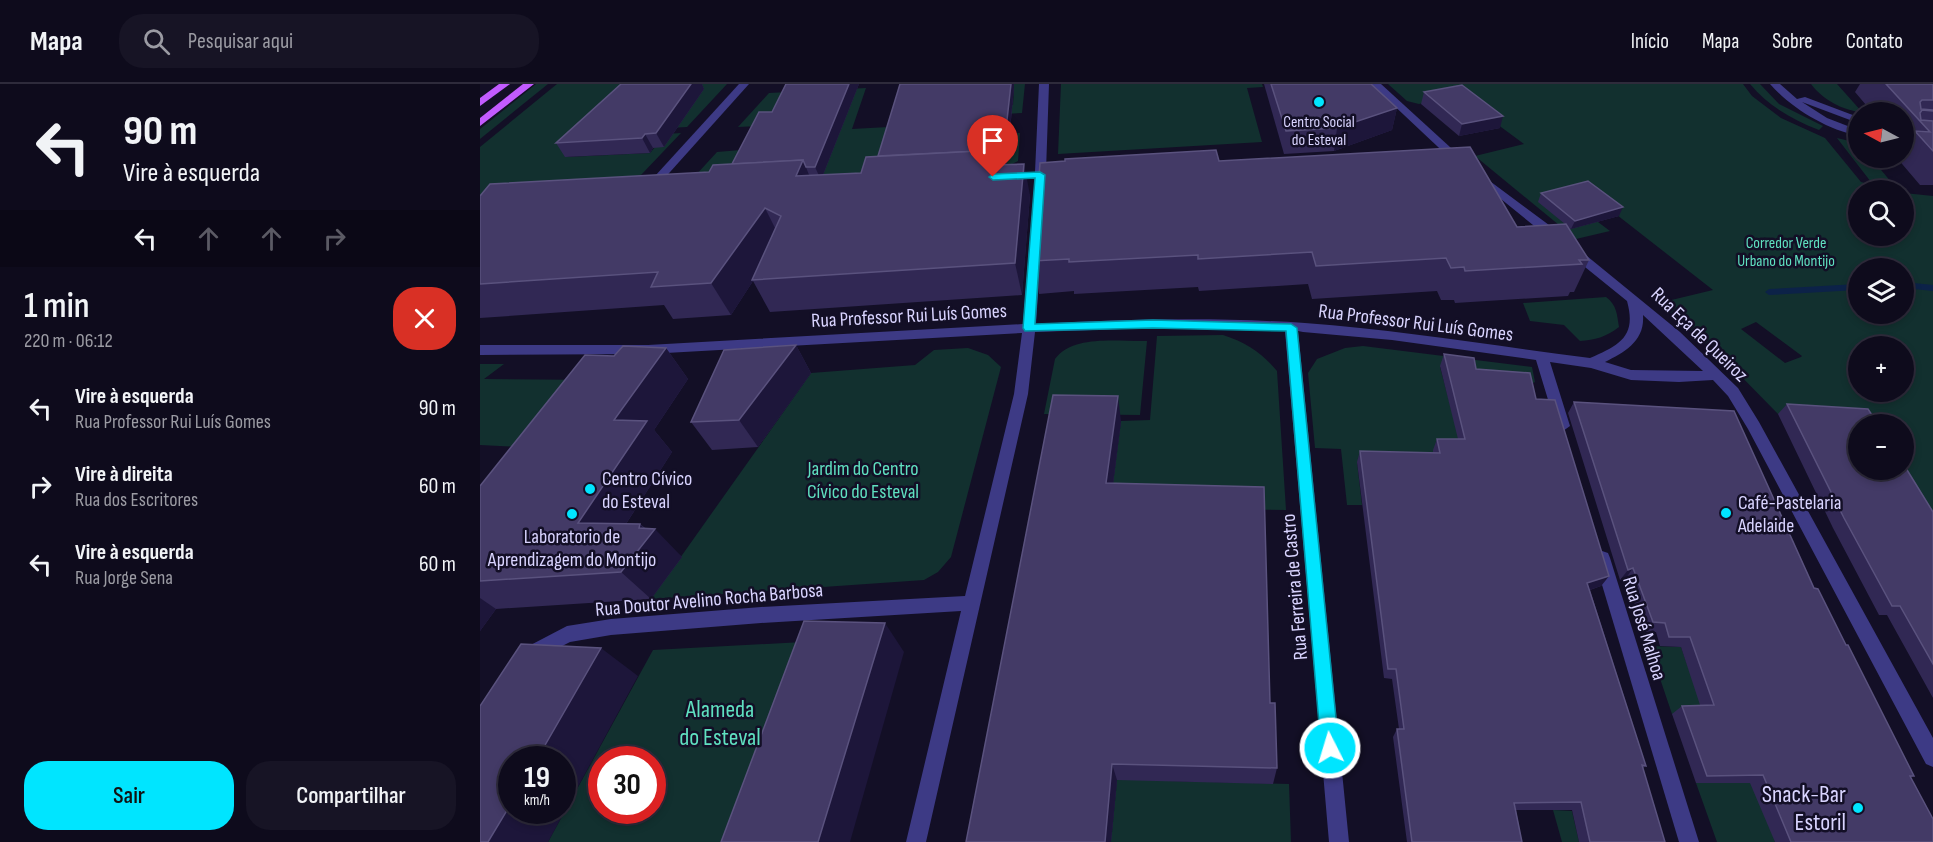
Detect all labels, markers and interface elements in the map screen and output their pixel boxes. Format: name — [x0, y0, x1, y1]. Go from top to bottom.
search box — [119, 14, 539, 68]
text: Mapa — [30, 25, 83, 58]
icon: search — [140, 25, 173, 58]
text: Pesquisar aqui — [188, 28, 293, 55]
text: Início — [1631, 29, 1669, 54]
text: Mapa — [1702, 29, 1739, 54]
text: Sobre — [1772, 29, 1813, 54]
text: Contato — [1846, 29, 1903, 54]
marker: Centro Social do Esteval — [1312, 95, 1326, 109]
north arrow — [1848, 102, 1914, 168]
map controls — [1848, 102, 1914, 480]
text: 90 m — [123, 106, 197, 157]
icon: left — [24, 108, 102, 186]
place label: Centro Social do Esteval — [1283, 113, 1355, 150]
pin — [967, 115, 1018, 177]
icon: arrive — [976, 124, 1009, 157]
text: Vire à esquerda — [123, 157, 260, 189]
button: search — [1848, 180, 1914, 246]
icon: left — [129, 222, 162, 255]
icon: ahead — [192, 222, 225, 255]
icon: ahead — [255, 222, 288, 255]
icon: right — [318, 222, 351, 255]
park label: Corredor Verde Urbano do Montijo — [1737, 234, 1835, 271]
button: layers — [1848, 258, 1914, 324]
street label: Rua Eça de Queiroz — [1646, 282, 1753, 387]
text: 1 min — [24, 285, 89, 328]
button: close — [393, 287, 456, 350]
street label: Rua Professor Rui Luís Gomes — [811, 299, 1008, 333]
street label: Rua Professor Rui Luís Gomes — [1317, 299, 1515, 347]
text: 220 m · 06:12 — [24, 329, 113, 353]
button: + — [1848, 336, 1914, 402]
text: Vire à esquerda — [75, 383, 194, 410]
icon: left — [24, 392, 57, 425]
text: 90 m — [419, 395, 456, 422]
text: Rua Professor Rui Luís Gomes — [75, 410, 271, 434]
button: − — [1848, 414, 1914, 480]
park label: Jardim do Centro Cívico do Esteval — [806, 457, 919, 504]
text: Vire à direita — [75, 461, 173, 488]
place label: Centro Cívico do Esteval — [602, 467, 692, 514]
icon: right — [24, 470, 57, 503]
text: 60 m — [419, 473, 456, 500]
marker: Centro Cívico do Esteval — [583, 482, 597, 496]
text: Rua dos Escritores — [75, 488, 198, 512]
place label: Café-Pastelaria Adelaide — [1737, 491, 1841, 538]
marker: Café-Pastelaria Adelaide — [1719, 506, 1733, 520]
marker: Laboratorio de Aprendizagem do Montijo — [565, 507, 579, 521]
street label: Rua Ferreira de Castro — [1277, 513, 1313, 661]
place label: Laboratorio de Aprendizagem do Montijo — [487, 525, 656, 572]
text: Vire à esquerda — [75, 539, 194, 566]
icon: left — [24, 548, 57, 581]
text: 60 m — [419, 551, 456, 578]
text: Rua Jorge Sena — [75, 566, 173, 590]
street label: Rua José Malhoa — [1617, 574, 1671, 683]
street label: Rua Doutor Avelino Rocha Barbosa — [594, 578, 824, 622]
park label: Alameda do Esteval — [679, 695, 761, 752]
position arrow — [1298, 716, 1362, 780]
speed limit sign: 30 — [588, 746, 666, 824]
text: 19 — [524, 760, 550, 796]
button: Sair — [24, 761, 234, 830]
button: Compartilhar — [246, 761, 456, 830]
place label: Snack-Bar Estoril — [1762, 780, 1846, 837]
text: km/h — [524, 791, 550, 810]
marker: Snack-Bar Estoril — [1851, 801, 1865, 815]

